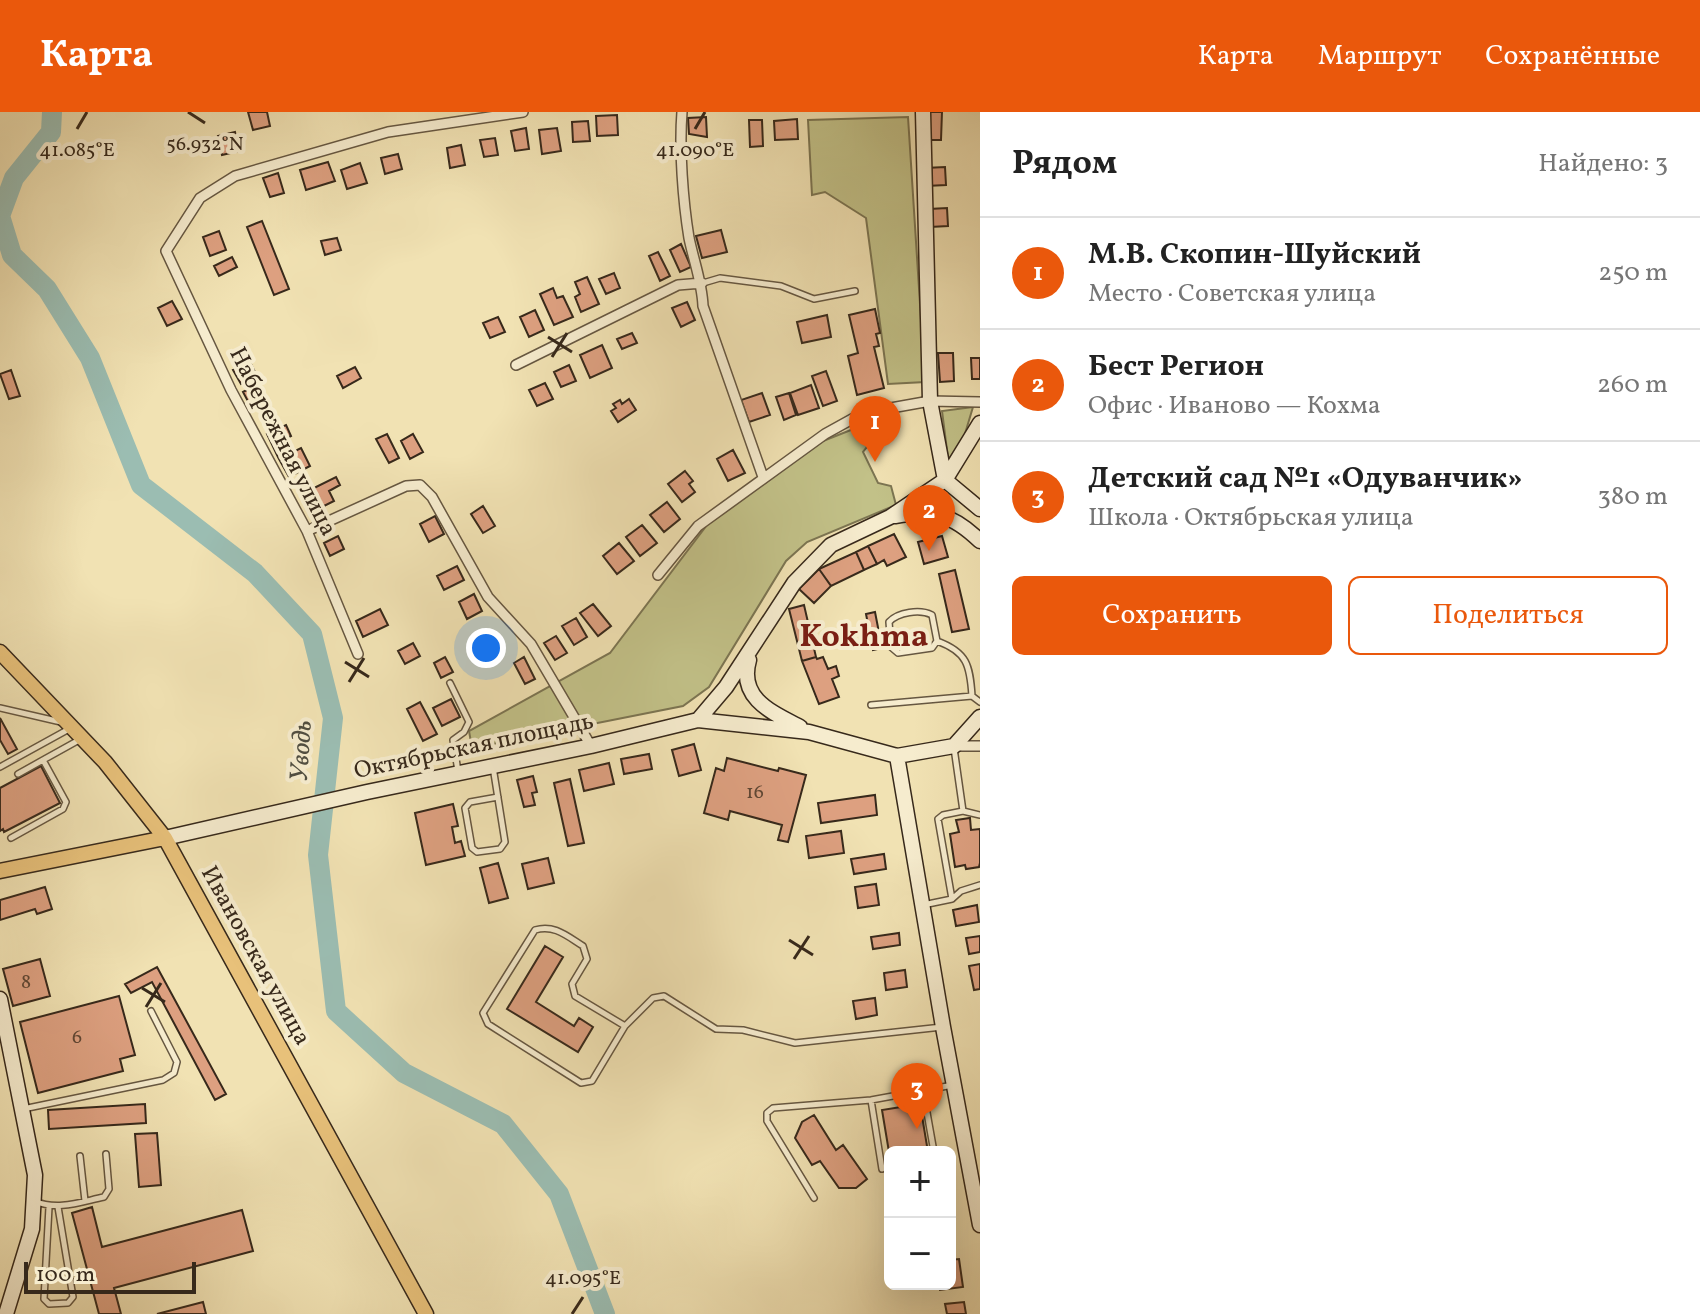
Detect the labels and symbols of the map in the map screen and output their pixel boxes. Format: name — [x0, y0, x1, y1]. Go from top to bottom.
text: 56.932°N — [166, 131, 244, 159]
text: 41.085°E — [39, 137, 115, 165]
text: 41.090°E — [656, 137, 734, 165]
street label: Набережная улица — [220, 341, 344, 543]
pin: 1 — [849, 396, 901, 462]
pin: 2 — [903, 485, 955, 551]
district label: Kokhma — [800, 616, 928, 660]
your location — [466, 628, 506, 668]
street label: Октябрьская площадь — [351, 705, 597, 789]
water label: Уводь — [282, 719, 322, 783]
house number: 16 — [746, 779, 764, 807]
street label: Ивановская улица — [191, 860, 319, 1052]
house number: 8 — [21, 969, 31, 997]
house number: 6 — [72, 1024, 82, 1052]
pin: 3 — [891, 1063, 943, 1129]
scale bar — [24, 1258, 196, 1294]
text: 41.095°E — [545, 1265, 621, 1293]

